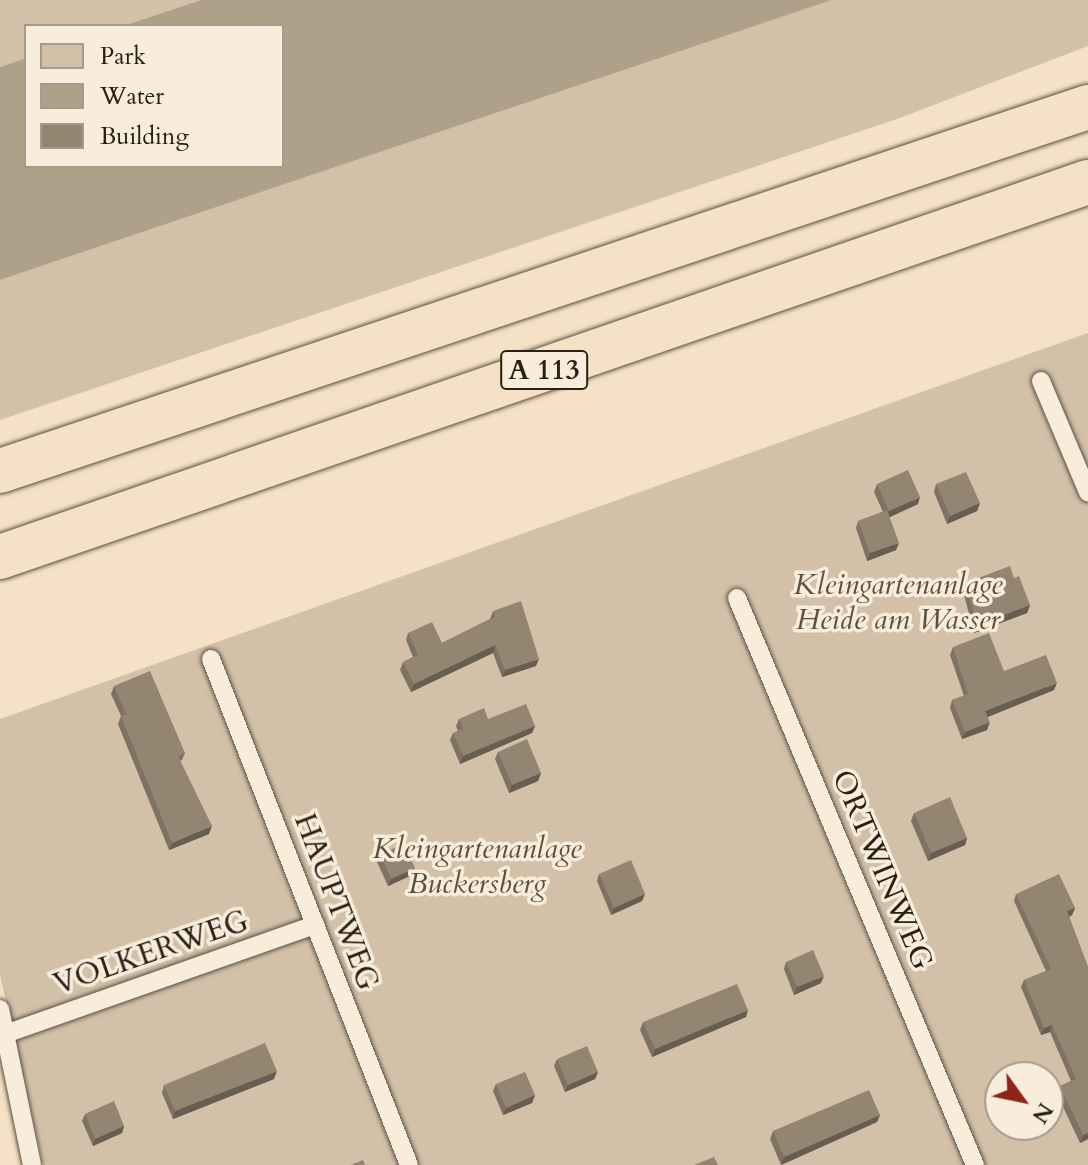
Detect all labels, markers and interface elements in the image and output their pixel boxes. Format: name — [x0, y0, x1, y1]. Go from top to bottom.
legend — [24, 24, 284, 168]
text: Park — [100, 40, 146, 73]
text: Water — [100, 80, 164, 113]
text: Building — [100, 120, 189, 153]
road number: A 113 — [500, 346, 588, 394]
park label: Kleingartenanlage Heide am Wasser — [794, 567, 1002, 638]
street label: ORTWINWEG — [824, 765, 940, 975]
street label: HAUPTWEG — [286, 809, 386, 995]
park label: Kleingartenanlage Buckersberg — [373, 831, 581, 902]
street label: VOLKERWEG — [49, 903, 253, 1003]
north arrow — [984, 1061, 1064, 1141]
text: N — [1025, 1097, 1060, 1129]

